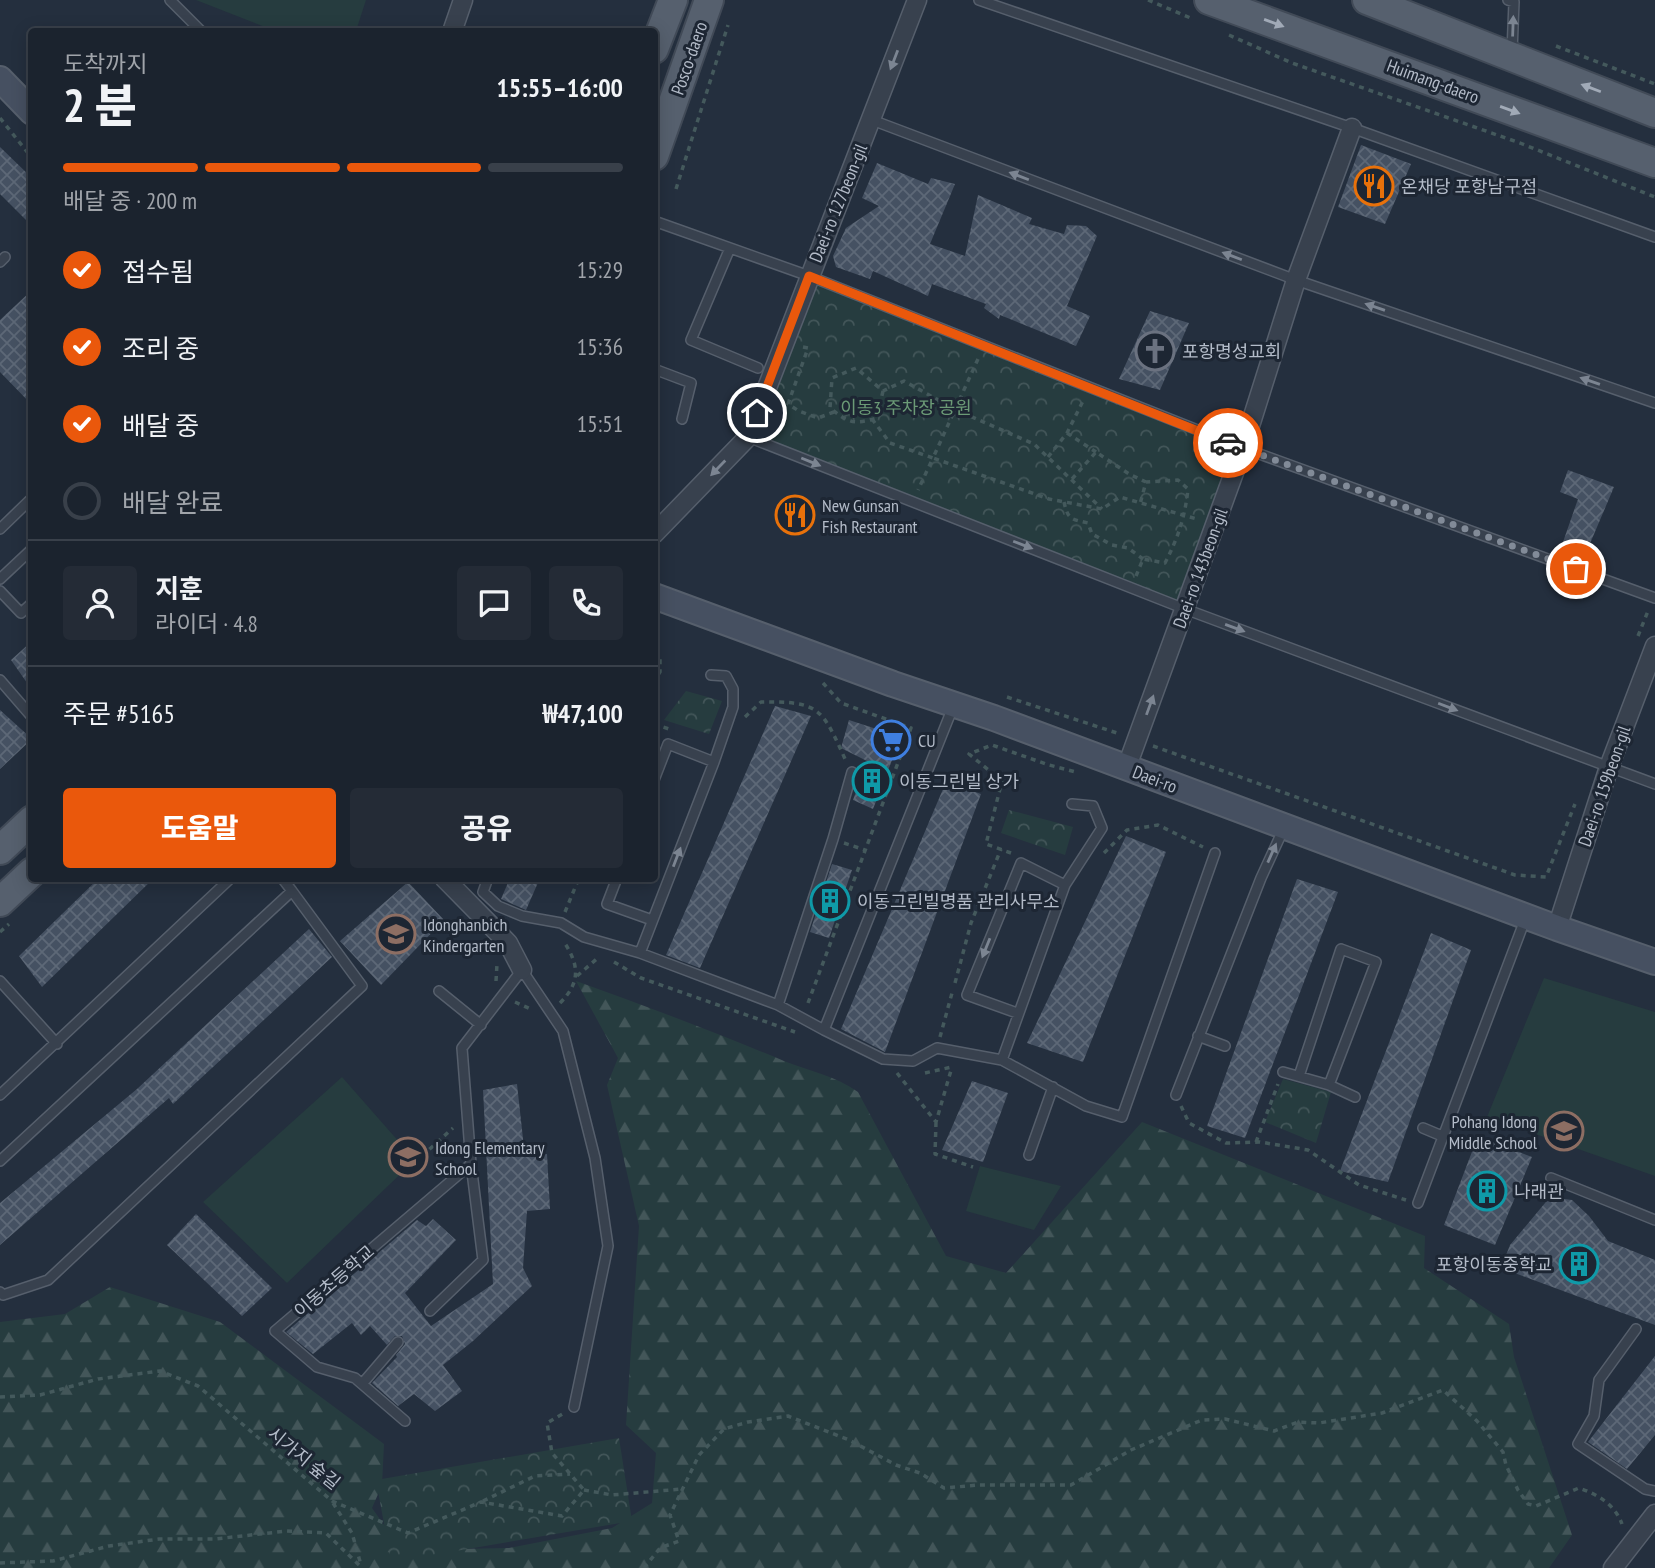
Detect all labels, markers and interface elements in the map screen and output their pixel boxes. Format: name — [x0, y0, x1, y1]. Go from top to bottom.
one-way arrow — [1507, 15, 1519, 37]
street label: Posco-daero — [666, 18, 712, 98]
one-way arrow — [1263, 18, 1284, 29]
text: 도착까지 — [63, 49, 148, 78]
one-way arrow — [889, 50, 900, 71]
street label: Huimang-daero — [1384, 54, 1482, 108]
text: 15:55–16:00 — [496, 71, 623, 104]
text: 2 분 — [63, 75, 137, 135]
one-way arrow — [1581, 83, 1602, 94]
one-way arrow — [1500, 104, 1521, 115]
street label: Daei-ro 127beon-gil — [804, 140, 873, 266]
restaurant icon: 온채당 포항남구점 — [1353, 165, 1395, 207]
one-way arrow — [1008, 170, 1029, 181]
place label: 온채당 포항남구점 — [1401, 175, 1537, 198]
text: 배달 중 · 200 m — [63, 186, 197, 215]
one-way arrow — [1221, 250, 1242, 261]
icon: check — [63, 251, 101, 289]
text: 접수됨 — [122, 255, 194, 288]
text: 15:29 — [577, 255, 623, 284]
one-way arrow — [1365, 301, 1386, 312]
icon: check — [63, 328, 101, 366]
church icon: 포항명성교회 — [1134, 330, 1176, 372]
text: 조리 중 — [122, 332, 199, 365]
text: 15:36 — [577, 332, 623, 361]
place label: 포항명성교회 — [1182, 340, 1281, 363]
one-way arrow — [1580, 375, 1601, 386]
pin — [727, 383, 787, 443]
icon: home — [738, 394, 776, 432]
park label: 이동3 주차장 공원 — [840, 396, 972, 419]
icon: check — [63, 405, 101, 443]
courier — [1193, 408, 1263, 478]
text: 배달 중 — [122, 409, 199, 442]
text: 15:51 — [577, 409, 623, 438]
icon: car — [1209, 424, 1247, 462]
one-way arrow — [801, 456, 822, 467]
one-way arrow — [710, 459, 726, 476]
text: 배달 완료 — [122, 486, 223, 519]
restaurant icon: New Gunsan Fish Restaurant — [774, 494, 816, 536]
place label: New Gunsan Fish Restaurant — [822, 494, 918, 538]
street label: Daei-ro 143beon-gil — [1168, 504, 1233, 631]
pin — [1546, 539, 1606, 599]
one-way arrow — [1013, 540, 1034, 551]
icon: bag — [1557, 550, 1595, 588]
button: person — [63, 566, 137, 640]
button: chat — [457, 566, 531, 640]
button: phone — [549, 566, 623, 640]
text: 지훈 — [155, 572, 203, 605]
text: 라이더 · 4.8 — [155, 609, 258, 638]
one-way arrow — [1225, 622, 1246, 633]
one-way arrow — [1145, 694, 1156, 715]
text: 주문 #5165 — [63, 697, 175, 730]
text: ₩47,100 — [543, 697, 623, 730]
one-way arrow — [1438, 702, 1459, 713]
supermarket icon: CU — [870, 719, 912, 761]
street label: Daei-ro 159beon-gil — [1573, 722, 1636, 849]
place label: CU — [918, 729, 936, 752]
building icon: 이동그린빌 상가 — [851, 760, 893, 802]
street label: Daei-ro — [1129, 760, 1181, 798]
place label: 이동그린빌 상가 — [899, 770, 1019, 793]
button: 도움말 — [63, 788, 336, 868]
button: 공유 — [350, 788, 623, 868]
one-way arrow — [1266, 843, 1278, 863]
one-way arrow — [672, 846, 683, 867]
building icon: 이동그린빌명품 관리사무소 — [809, 880, 851, 922]
place label: 이동그린빌명품 관리사무소 — [857, 890, 1060, 913]
school or university icon: Idonghanbich Kindergarten — [375, 913, 417, 955]
place label: Idonghanbich Kindergarten — [423, 913, 508, 957]
one-way arrow — [980, 938, 991, 959]
place label: Pohang Idong Middle School — [1449, 1110, 1538, 1154]
school or university icon: Pohang Idong Middle School — [1543, 1110, 1585, 1152]
school or university icon: Idong Elementary School — [387, 1136, 429, 1178]
place label: Idong Elementary School — [435, 1136, 545, 1180]
building icon: 나래관 — [1466, 1170, 1508, 1212]
place label: 나래관 — [1514, 1180, 1564, 1203]
street label: 이동초등학교 — [289, 1240, 379, 1322]
building icon: 포항이동중학교 — [1558, 1243, 1600, 1285]
place label: 포항이동중학교 — [1436, 1253, 1552, 1276]
street label: 시가지 숲길 — [263, 1422, 345, 1494]

